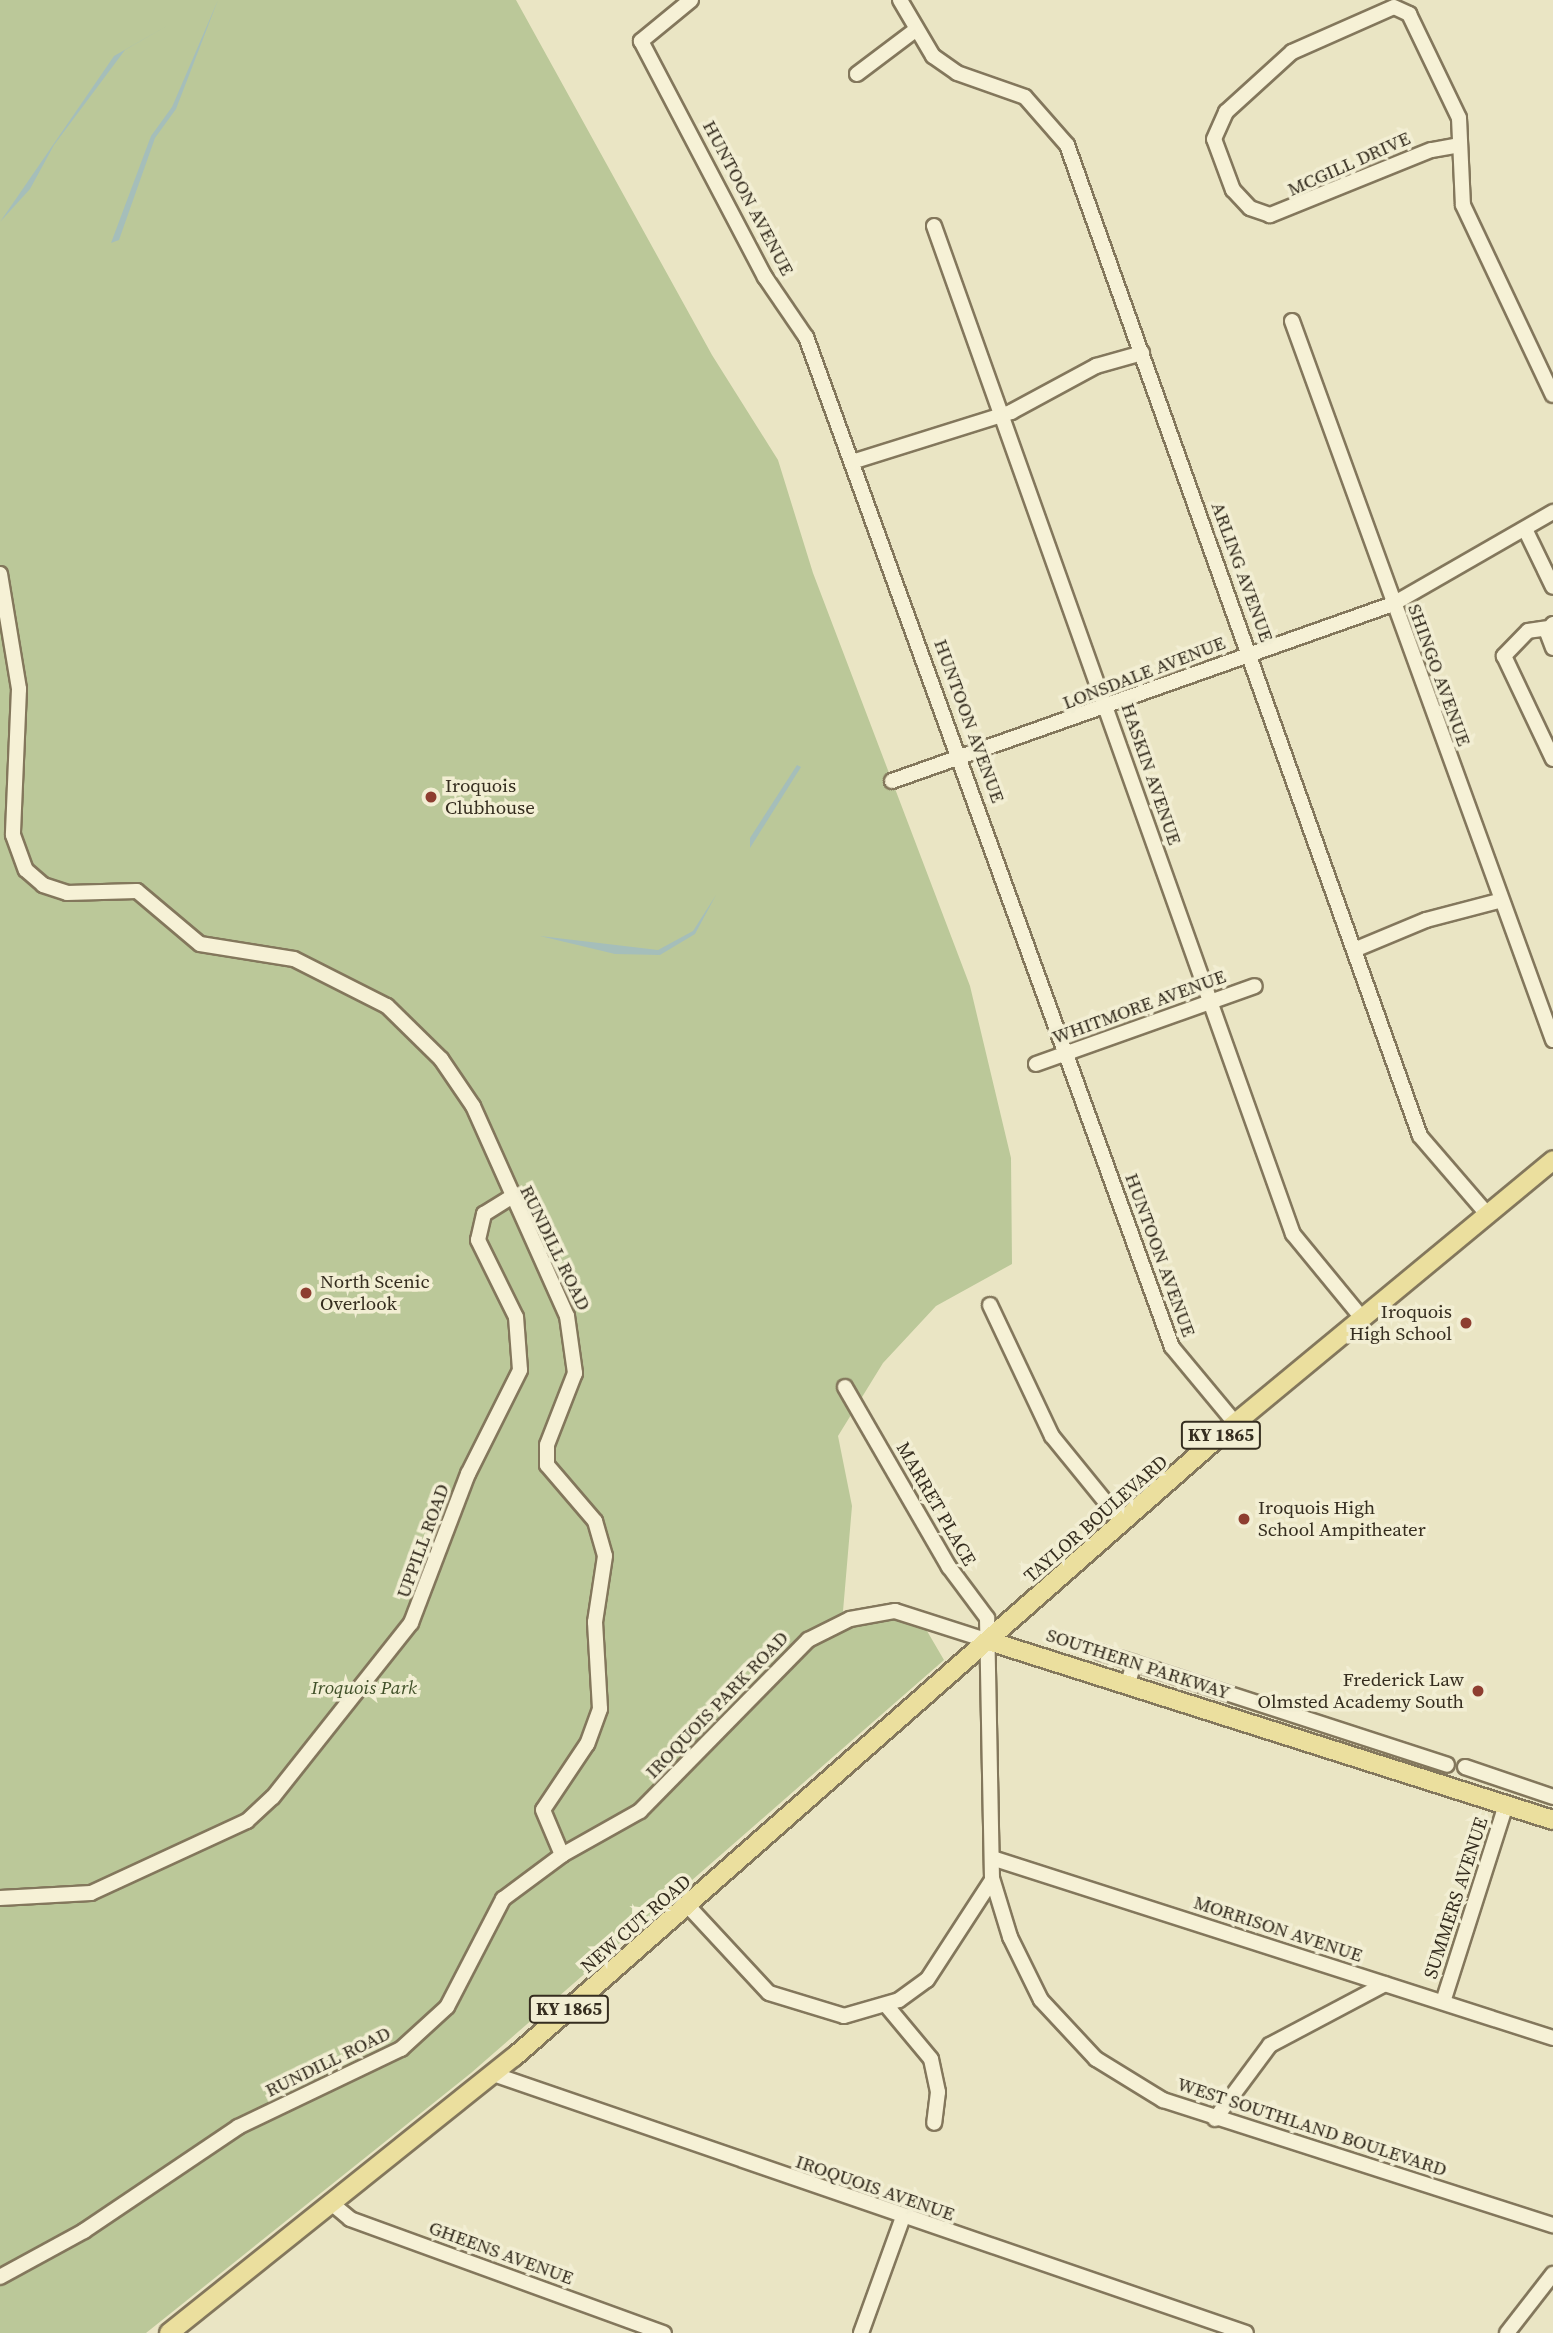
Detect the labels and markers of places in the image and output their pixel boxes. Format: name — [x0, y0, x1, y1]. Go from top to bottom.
place label: Iroquois Clubhouse — [445, 775, 535, 819]
marker: Iroquois Clubhouse — [423, 789, 439, 805]
place label: North Scenic Overlook — [320, 1271, 430, 1315]
marker: North Scenic Overlook — [298, 1285, 314, 1301]
place label: Iroquois High School — [1349, 1301, 1452, 1345]
marker: Iroquois High School — [1458, 1315, 1474, 1331]
place label: Iroquois High School Ampitheater — [1258, 1497, 1426, 1541]
marker: Iroquois High School Ampitheater — [1236, 1511, 1252, 1527]
place label: Frederick Law Olmsted Academy South — [1257, 1669, 1464, 1713]
marker: Frederick Law Olmsted Academy South — [1470, 1683, 1486, 1699]

